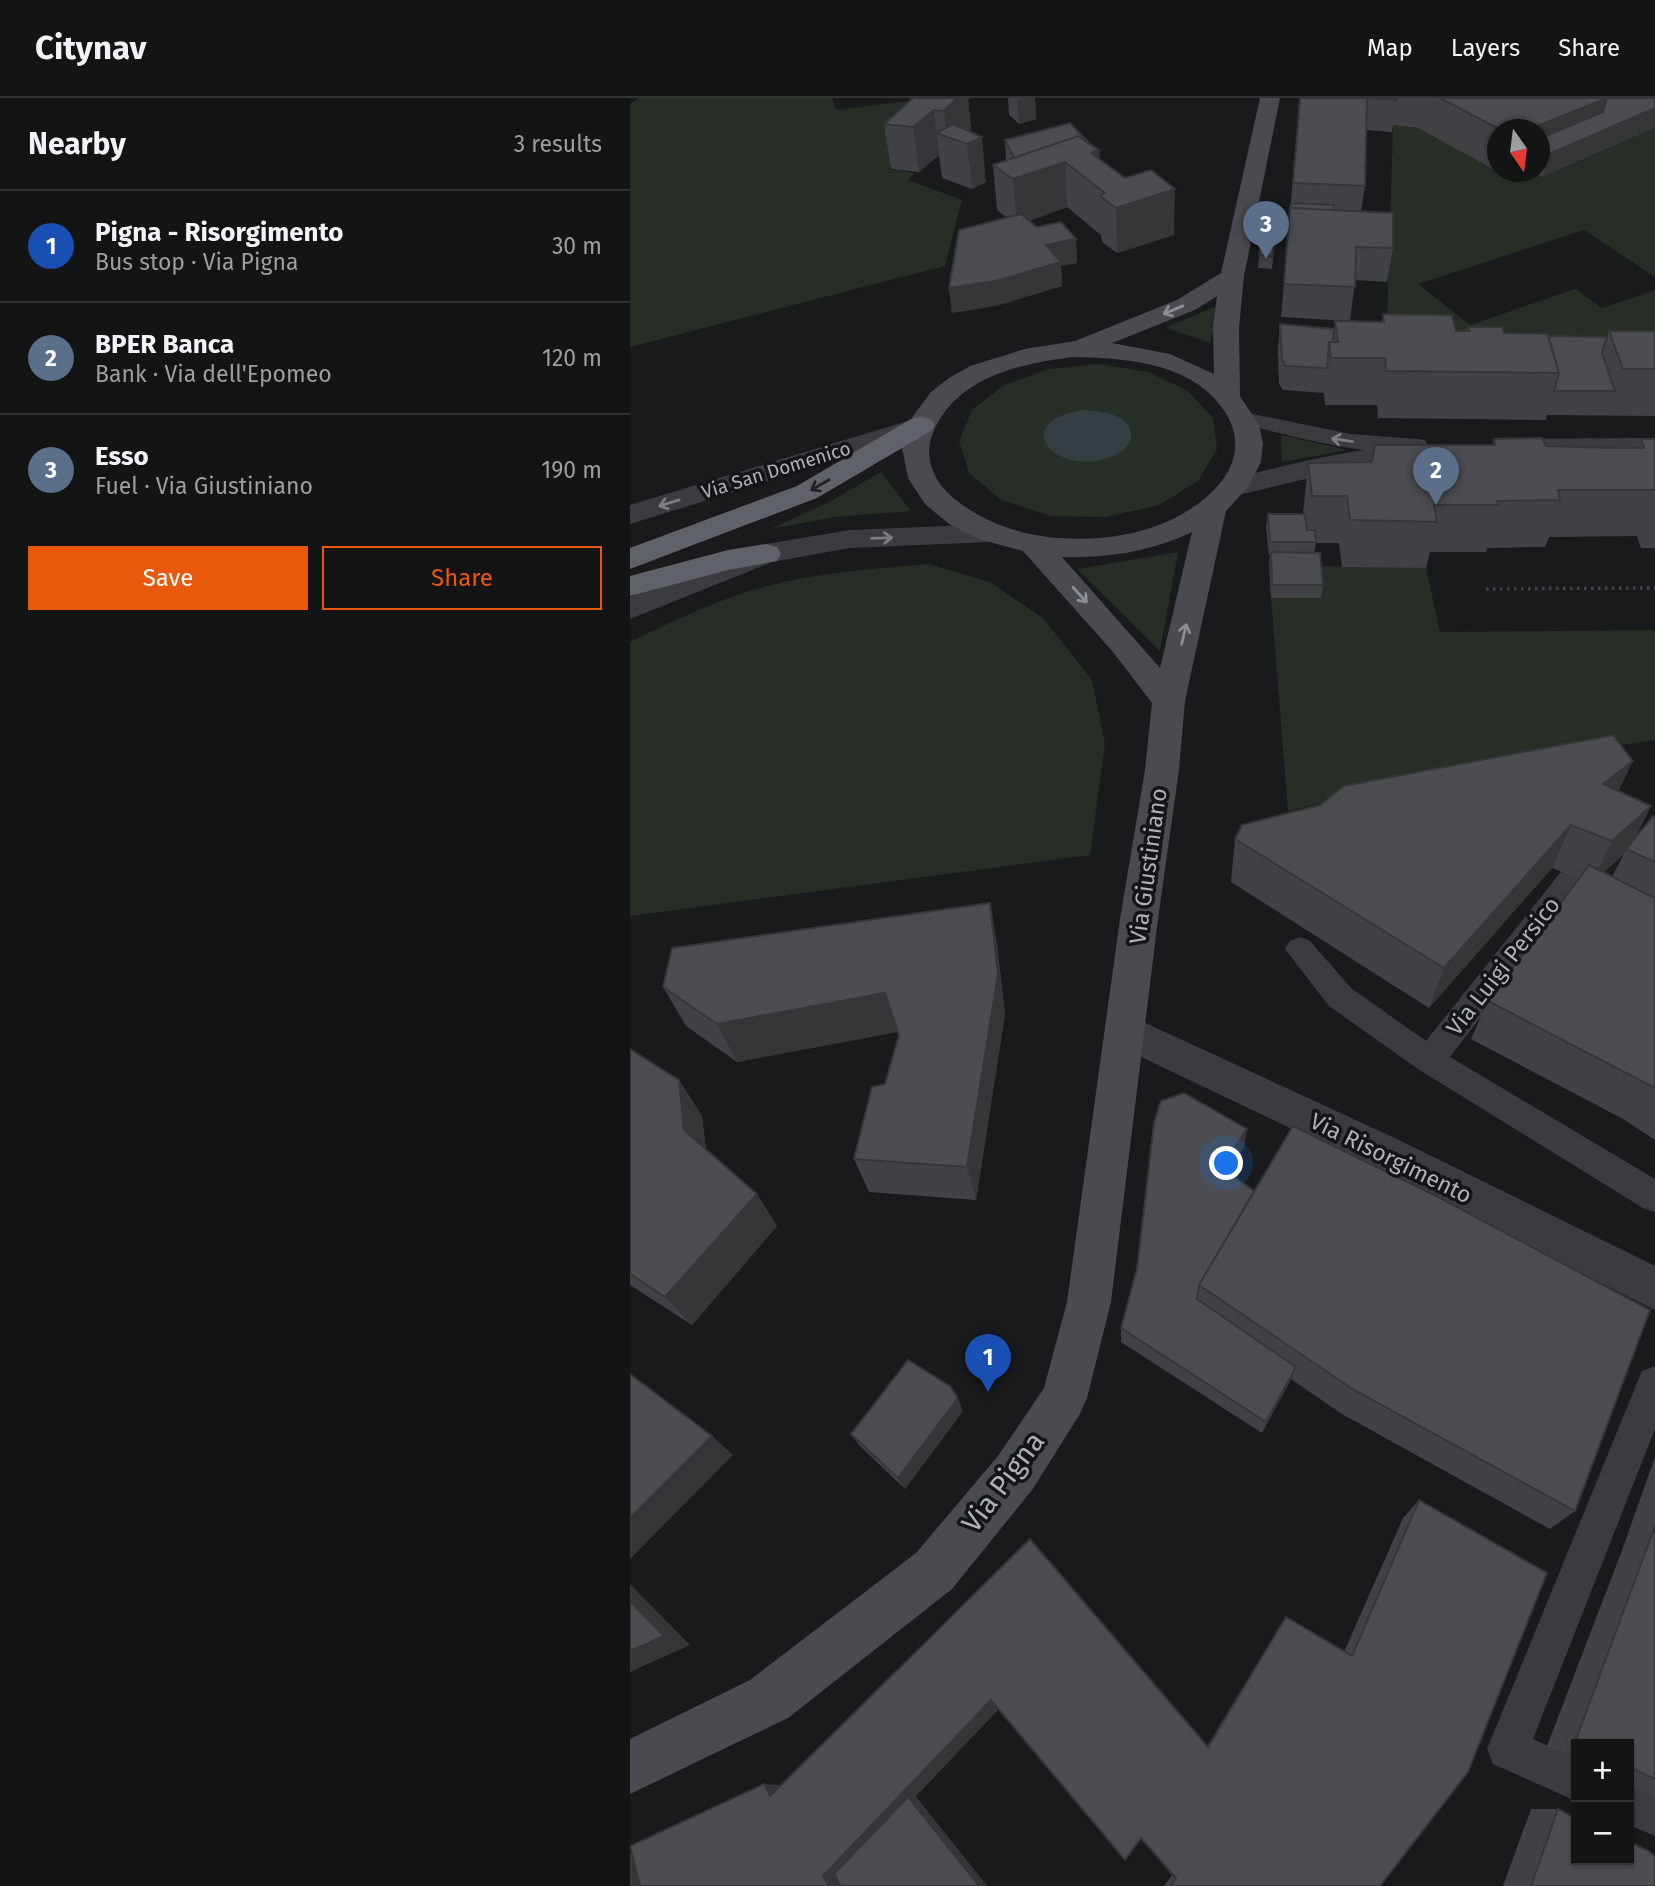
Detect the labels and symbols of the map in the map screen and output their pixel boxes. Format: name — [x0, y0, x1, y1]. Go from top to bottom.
north arrow — [1487, 119, 1550, 182]
pin: 3 — [1243, 201, 1289, 259]
one-way arrow — [1163, 304, 1185, 317]
one-way arrow — [1331, 433, 1354, 446]
street label: Via San Domenico — [699, 436, 853, 504]
pin: 2 — [1413, 447, 1459, 505]
one-way arrow — [811, 478, 831, 492]
one-way arrow — [658, 497, 680, 510]
one-way arrow — [871, 531, 894, 544]
one-way arrow — [1072, 586, 1088, 604]
one-way arrow — [1178, 623, 1191, 646]
street label: Via Giustiniano — [1123, 786, 1173, 946]
street label: Via Luigi Persico — [1440, 891, 1566, 1041]
street label: Via Risorgimento — [1306, 1107, 1476, 1209]
your location — [1209, 1146, 1243, 1180]
pin: 1 — [965, 1334, 1011, 1392]
street label: Via Pigna — [955, 1426, 1051, 1538]

